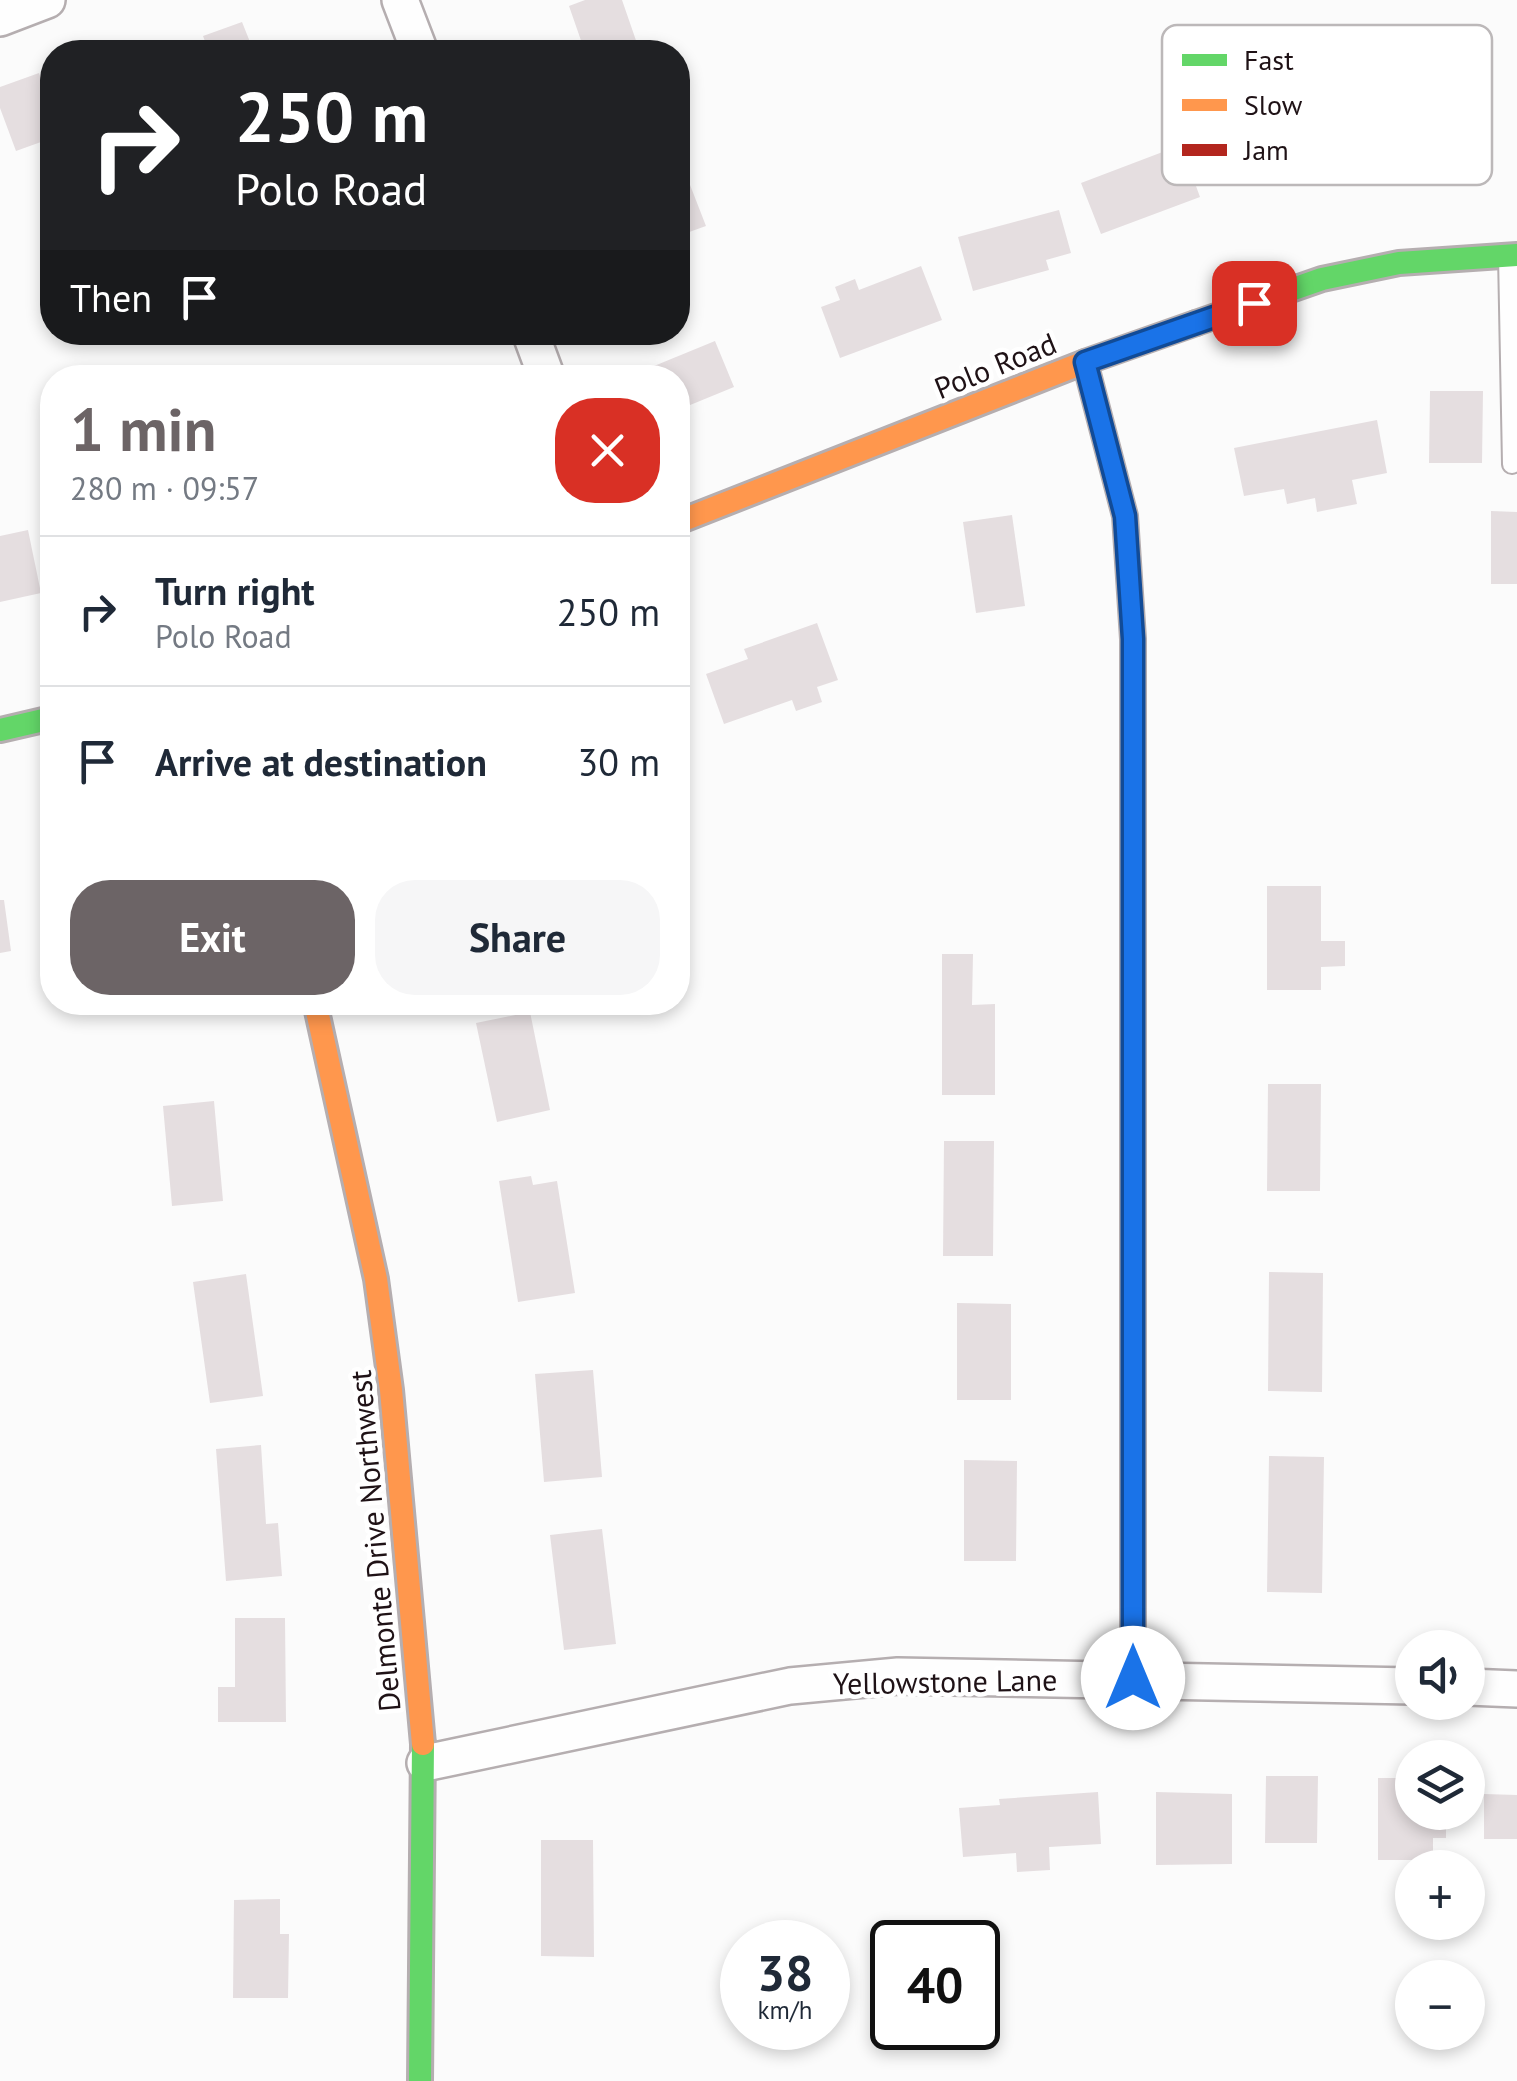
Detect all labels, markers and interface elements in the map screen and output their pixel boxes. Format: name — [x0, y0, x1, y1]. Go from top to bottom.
legend — [1162, 25, 1492, 185]
text: Fast — [1244, 41, 1294, 78]
text: 250 m — [235, 71, 428, 161]
icon: right — [70, 80, 200, 210]
text: Slow — [1244, 86, 1303, 123]
text: Jam — [1243, 131, 1289, 168]
text: Polo Road — [235, 159, 427, 217]
pin — [1212, 261, 1297, 346]
icon: arrive — [172, 270, 227, 325]
text: Then — [70, 273, 152, 322]
icon: arrive — [1227, 276, 1282, 331]
street label: Polo Road — [928, 323, 1062, 407]
text: 1 min — [70, 390, 216, 468]
button: close — [555, 398, 660, 503]
text: 280 m · 09:57 — [70, 467, 259, 509]
text: Turn right — [155, 566, 315, 615]
icon: right — [70, 584, 125, 639]
text: 250 m — [557, 587, 660, 636]
text: Polo Road — [155, 615, 292, 657]
icon: arrive — [70, 734, 125, 789]
text: Arrive at destination — [155, 737, 487, 786]
text: 30 m — [578, 737, 660, 786]
button: Exit — [70, 880, 355, 995]
button: Share — [375, 880, 660, 995]
street label: Delmonte Drive Northwest — [340, 1369, 408, 1713]
position arrow — [1081, 1626, 1185, 1730]
map controls — [1395, 1630, 1485, 2050]
button: sound — [1395, 1630, 1485, 1720]
street label: Yellowstone Lane — [832, 1660, 1058, 1702]
button: layers — [1395, 1740, 1485, 1830]
button: + — [1395, 1850, 1485, 1940]
speed limit sign: 40 — [870, 1920, 1000, 2050]
text: 38 — [757, 1940, 813, 2005]
button: − — [1395, 1960, 1485, 2050]
text: km/h — [758, 1994, 812, 2026]

